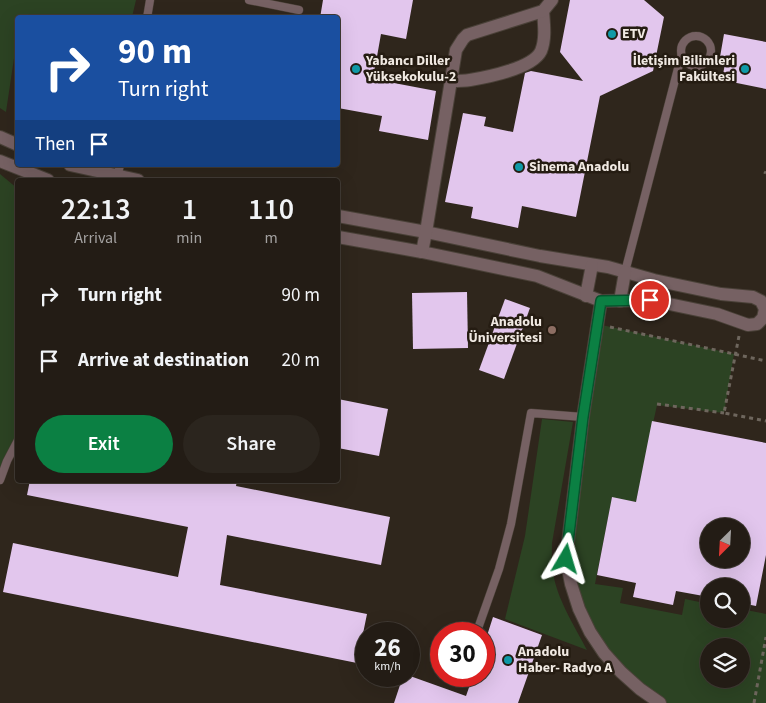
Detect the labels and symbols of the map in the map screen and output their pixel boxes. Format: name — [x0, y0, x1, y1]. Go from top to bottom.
place label: ETV — [622, 24, 645, 44]
marker: ETV — [606, 28, 618, 40]
place label: Yabancı Diller Yüksekokulu-2 — [365, 51, 456, 87]
place label: İletişim Bilimleri Fakültesi — [633, 51, 735, 87]
marker: Yabancı Diller Yüksekokulu-2 — [350, 63, 362, 75]
marker: İletişim Bilimleri Fakültesi — [739, 63, 751, 75]
place label: Sinema Anadolu — [529, 157, 629, 177]
marker: Sinema Anadolu — [513, 161, 525, 173]
pin — [629, 279, 671, 321]
place label: Anadolu Üniversitesi — [468, 312, 542, 348]
marker: Anadolu Üniversitesi — [546, 324, 558, 336]
north arrow — [700, 518, 750, 568]
position arrow — [539, 532, 591, 584]
speed limit sign: 30 — [430, 622, 495, 687]
place label: Anadolu Haber- Radyo A — [517, 642, 613, 678]
marker: Anadolu Haber- Radyo A — [502, 654, 514, 666]

